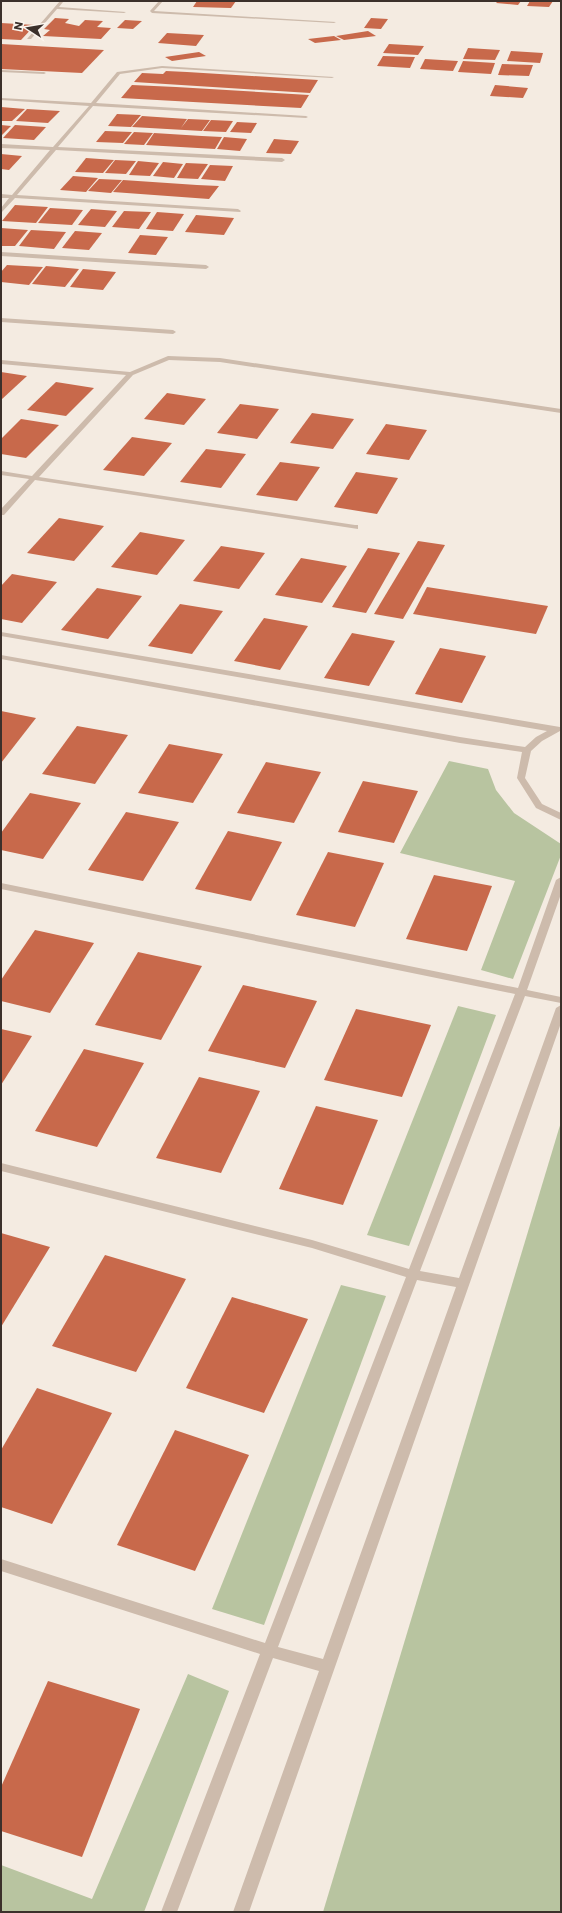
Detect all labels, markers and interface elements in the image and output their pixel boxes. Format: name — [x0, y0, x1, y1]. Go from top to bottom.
north arrow — [8, 8, 48, 48]
text: N — [10, 20, 27, 32]

